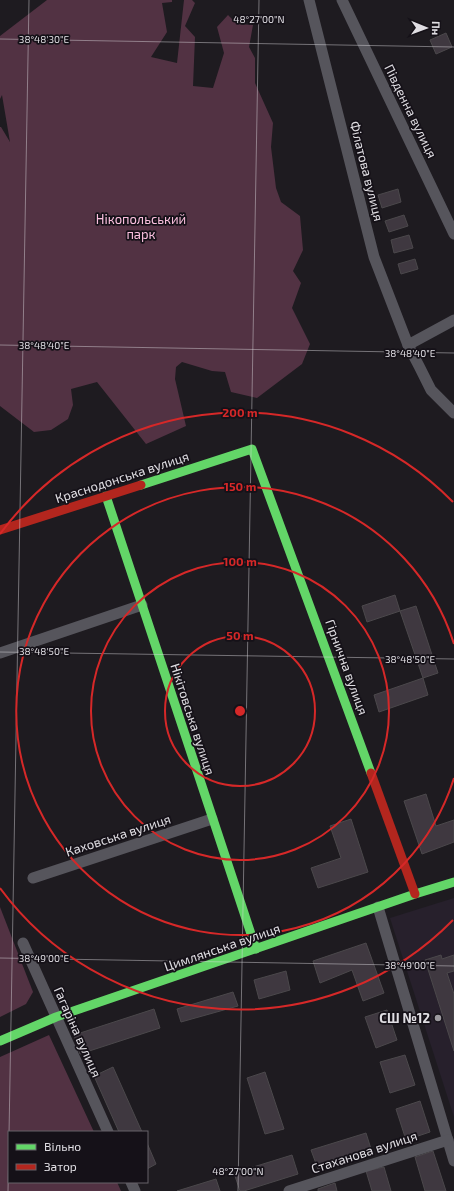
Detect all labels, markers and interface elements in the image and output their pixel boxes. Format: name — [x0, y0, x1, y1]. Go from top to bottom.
north arrow — [406, 8, 446, 48]
text: 48°27'00"N — [233, 13, 285, 25]
text: Пн — [430, 21, 443, 35]
text: 38°48'30"E — [19, 33, 70, 45]
street label: Південна вулиця — [381, 62, 441, 160]
street label: Філатова вулиця — [347, 119, 387, 223]
park label: Нікопольський парк — [96, 211, 186, 242]
text: 38°48'40"E — [19, 339, 70, 351]
text: 38°48'40"E — [385, 347, 436, 359]
text: 200 m — [222, 405, 258, 419]
street label: Краснодонська вулиця — [53, 448, 191, 506]
text: 150 m — [224, 479, 256, 493]
text: 100 m — [223, 554, 257, 568]
street label: Гірнична вулиця — [322, 617, 372, 717]
text: 50 m — [226, 628, 254, 642]
text: 38°48'50"E — [19, 645, 69, 657]
text: 38°48'50"E — [385, 653, 435, 665]
street label: Нікітовська вулиця — [167, 661, 219, 777]
centre of rings — [233, 704, 247, 718]
street label: Каховська вулиця — [63, 810, 173, 860]
street label: Цимлянська вулиця — [162, 920, 282, 974]
text: 38°49'00"E — [19, 952, 70, 964]
text: 38°49'00"E — [385, 959, 436, 971]
street label: Гагаріна вулиця — [51, 984, 105, 1080]
place label: СШ №12 — [379, 1010, 430, 1026]
marker: СШ №12 — [433, 1013, 443, 1023]
street label: Стаханова вулиця — [309, 1127, 419, 1177]
legend — [8, 1131, 148, 1183]
text: Вільно — [44, 1139, 81, 1153]
text: Затор — [44, 1159, 77, 1173]
text: 48°27'00"N — [212, 1165, 264, 1177]

